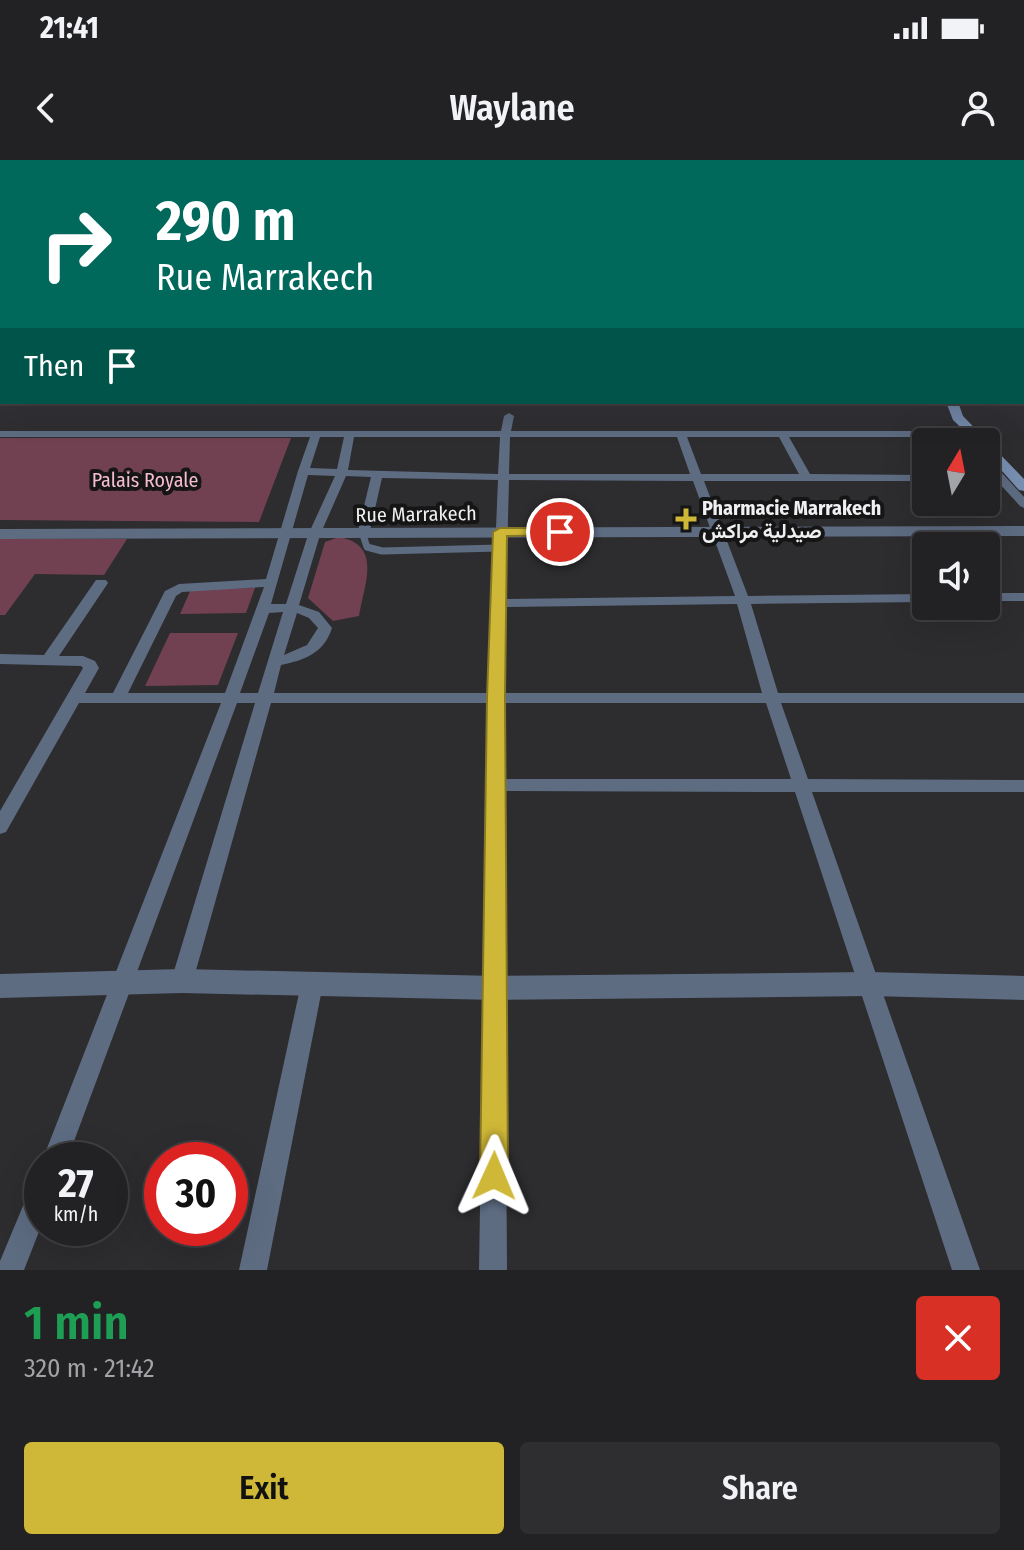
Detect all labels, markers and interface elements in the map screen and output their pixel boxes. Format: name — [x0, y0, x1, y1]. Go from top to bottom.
text: 21:41 — [40, 10, 99, 46]
icon: back — [24, 86, 68, 130]
text: Waylane — [449, 86, 575, 130]
icon: person — [956, 86, 1000, 130]
text: 290 m — [156, 188, 296, 255]
icon: right — [24, 192, 128, 296]
text: Rue Marrakech — [156, 256, 374, 300]
icon: arrive — [100, 344, 144, 388]
text: Then — [24, 348, 84, 384]
north arrow — [912, 428, 1000, 516]
map controls — [912, 428, 1000, 620]
park label: Palais Royale — [92, 468, 198, 492]
place label: Pharmacie Marrakech صيدلية مراكش — [702, 496, 881, 544]
pin — [526, 498, 594, 566]
street label: Rue Marrakech — [355, 501, 477, 527]
icon: arrive — [538, 510, 582, 554]
marker: Pharmacie Marrakech صيدلية مراكش — [677, 510, 695, 528]
button: sound — [912, 532, 1000, 620]
position arrow — [452, 1134, 536, 1218]
speed limit sign: 30 — [144, 1142, 248, 1246]
text: 27 — [58, 1160, 94, 1208]
text: km/h — [54, 1202, 98, 1226]
text: 1 min — [24, 1294, 129, 1352]
button: close — [916, 1296, 1000, 1380]
text: 320 m · 21:42 — [24, 1353, 155, 1384]
button: Exit — [24, 1442, 504, 1534]
button: Share — [520, 1442, 1000, 1534]

